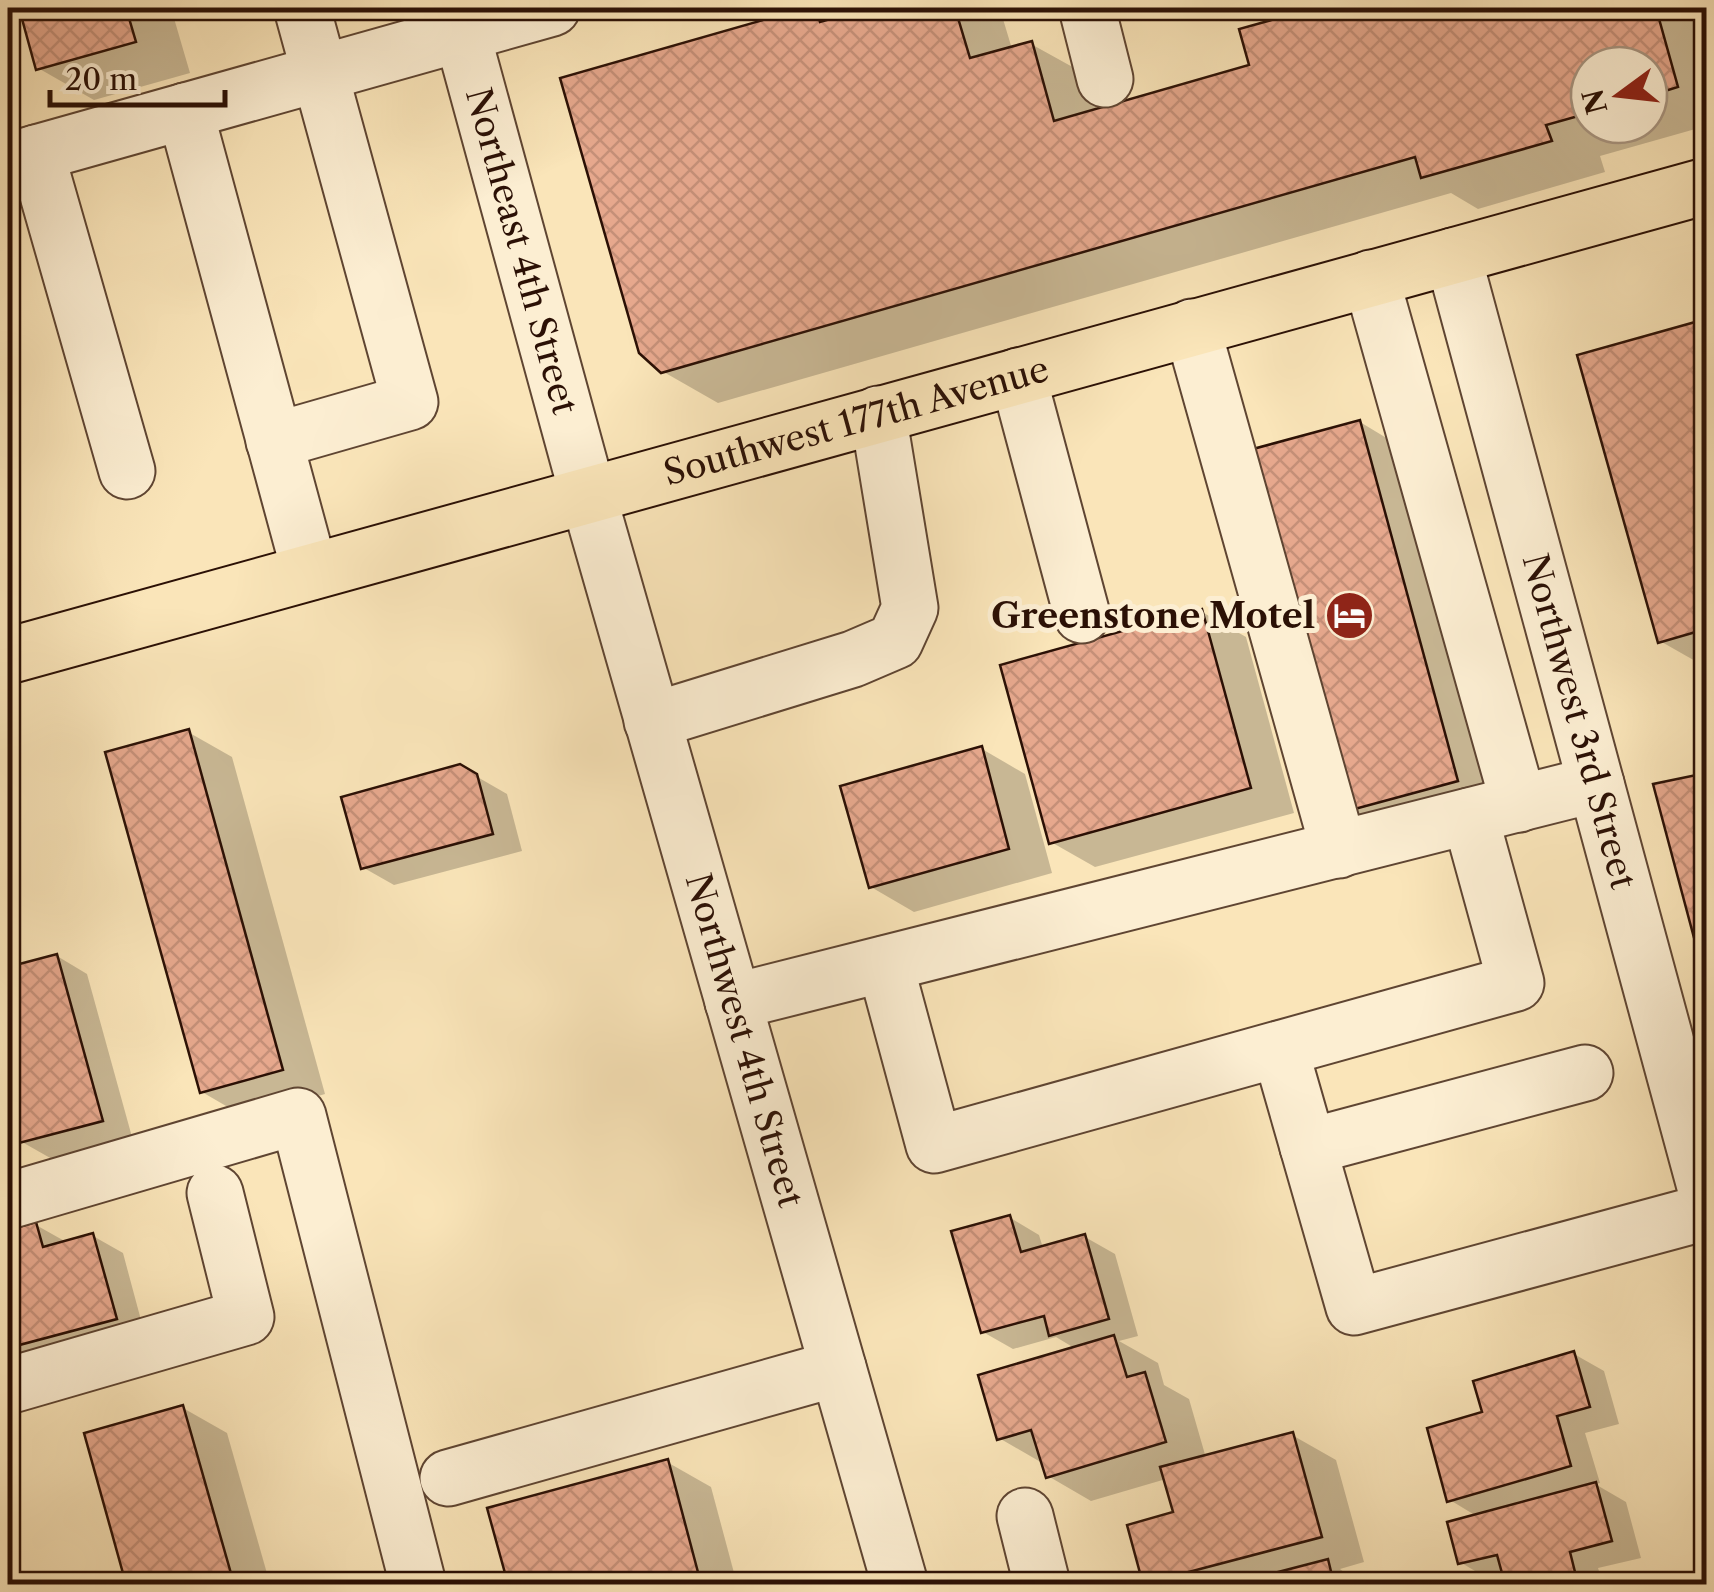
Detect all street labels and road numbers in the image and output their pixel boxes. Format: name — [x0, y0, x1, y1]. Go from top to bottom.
street label: Northeast 4th Street — [457, 83, 587, 420]
street label: Southwest 177th Avenue — [659, 347, 1053, 495]
street label: Northwest 3rd Street — [1514, 549, 1646, 894]
street label: Northwest 4th Street — [676, 868, 813, 1212]

